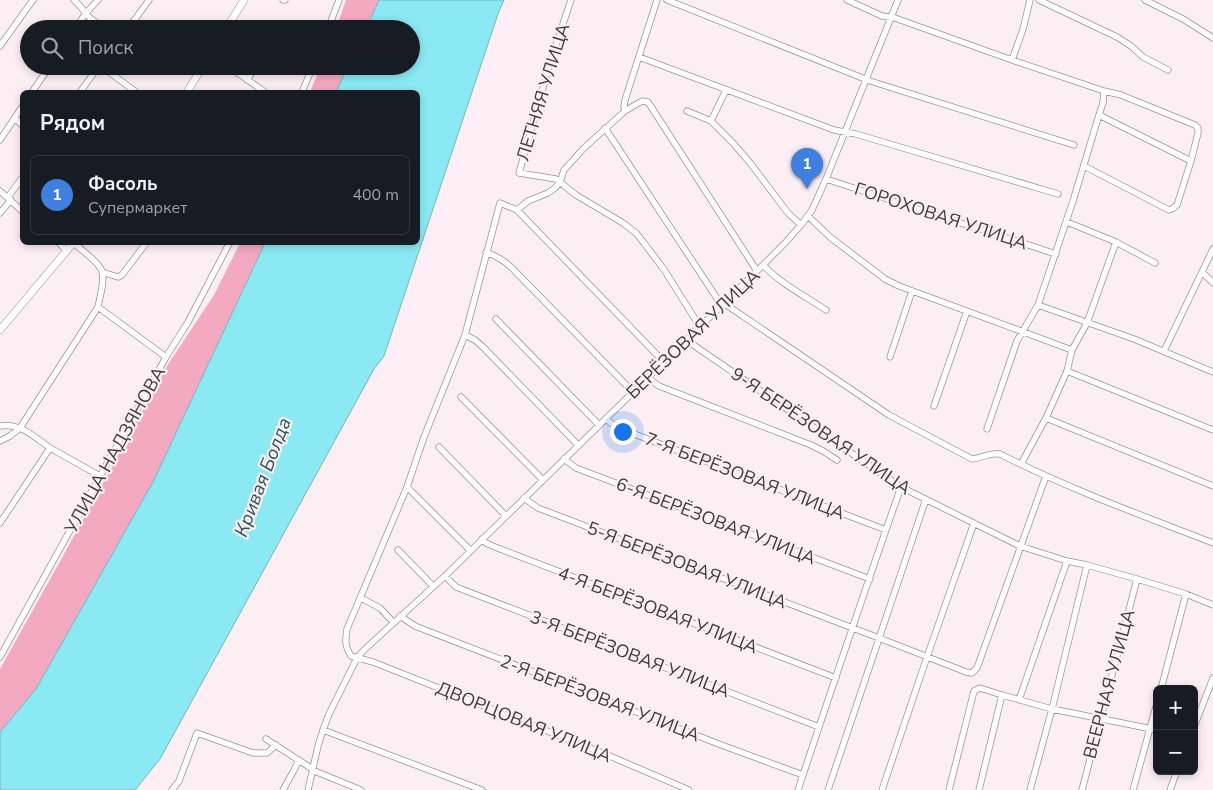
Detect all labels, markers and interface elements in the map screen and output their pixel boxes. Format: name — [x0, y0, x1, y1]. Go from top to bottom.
search box — [20, 20, 420, 75]
street label: ЛЕТНЯЯ УЛИЦА — [511, 20, 575, 164]
icon: search — [38, 34, 66, 62]
text: Поиск — [78, 35, 133, 61]
text: Рядом — [40, 109, 105, 137]
pin: 1 — [791, 148, 823, 189]
text: Фасоль — [88, 171, 158, 197]
street label: ГОРОХОВАЯ УЛИЦА — [852, 177, 1030, 255]
text: 1 — [52, 184, 62, 206]
text: 400 m — [352, 184, 399, 206]
text: Супермаркет — [88, 197, 187, 219]
street label: БЕРЁЗОВАЯ УЛИЦА — [621, 264, 765, 404]
street label: УЛИЦА НАДЗЯНОВА — [59, 362, 171, 539]
street label: 9-Я БЕРЁЗОВАЯ УЛИЦА — [726, 362, 916, 500]
water label: Кривая Болда — [228, 414, 298, 541]
your location — [610, 419, 636, 445]
street label: 7-Я БЕРЁЗОВАЯ УЛИЦА — [642, 427, 848, 525]
street label: 6-Я БЕРЁЗОВАЯ УЛИЦА — [613, 472, 819, 570]
street label: 5-Я БЕРЁЗОВАЯ УЛИЦА — [584, 516, 790, 614]
street label: 4-Я БЕРЁЗОВАЯ УЛИЦА — [555, 561, 761, 659]
street label: 3-Я БЕРЁЗОВАЯ УЛИЦА — [527, 605, 733, 703]
street label: ВЕЕРНАЯ УЛИЦА — [1078, 607, 1140, 761]
street label: 2-Я БЕРЁЗОВАЯ УЛИЦА — [497, 649, 703, 747]
street label: ДВОРЦОВАЯ УЛИЦА — [433, 676, 615, 768]
map controls — [1153, 685, 1198, 775]
button: + — [1153, 685, 1198, 730]
button: − — [1153, 730, 1198, 775]

